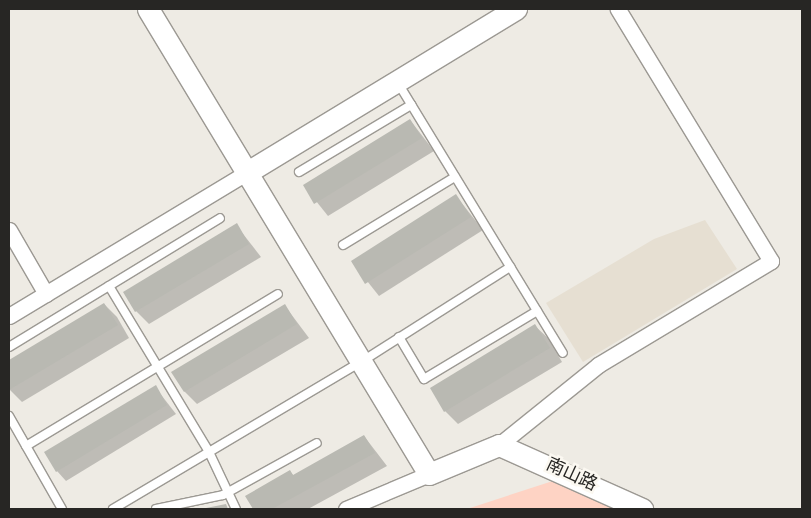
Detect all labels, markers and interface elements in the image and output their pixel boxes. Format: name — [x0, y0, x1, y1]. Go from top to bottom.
street label: 南山路 — [542, 455, 600, 497]

